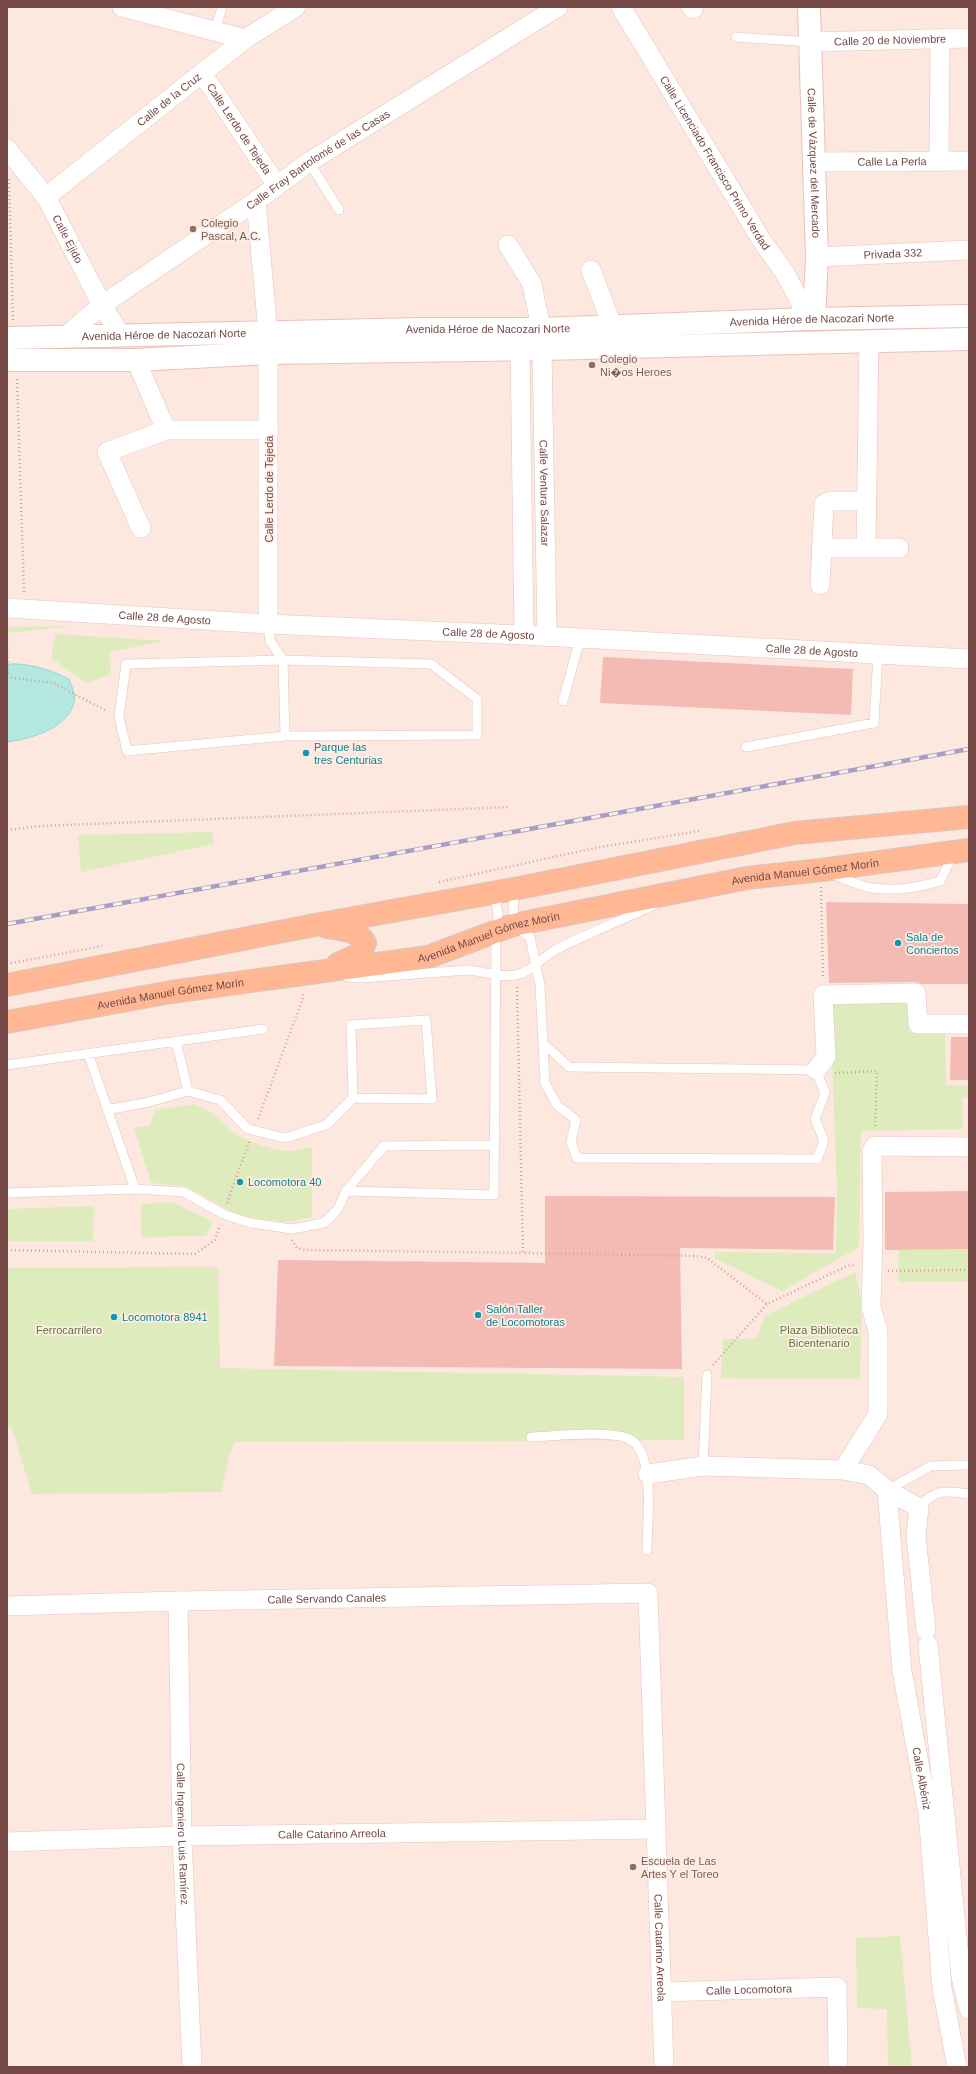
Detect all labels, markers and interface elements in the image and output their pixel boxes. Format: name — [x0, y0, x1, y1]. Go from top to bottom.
street label: Calle 20 de Noviembre — [834, 33, 946, 47]
street label: Calle de la Cruz — [135, 70, 203, 128]
street label: Calle Licenciado Francisco Primo Verdad — [658, 74, 772, 252]
street label: Calle Lerdo de Tejeda — [205, 81, 274, 177]
street label: Calle de Vázquez del Mercado — [806, 88, 822, 238]
street label: Calle Fray Bartolomé de las Casas — [244, 107, 392, 212]
street label: Calle La Perla — [857, 155, 928, 168]
street label: Calle Ejido — [50, 213, 85, 265]
place label: Colegio Pascal, A.C. — [201, 217, 261, 242]
marker: Colegio Pascal, A.C. — [188, 224, 198, 234]
street label: Privada 332 — [863, 246, 923, 261]
street label: Avenida Héroe de Nacozari Norte — [729, 311, 894, 328]
street label: Avenida Héroe de Nacozari Norte — [406, 322, 570, 335]
street label: Avenida Héroe de Nacozari Norte — [82, 327, 246, 342]
place label: Colegio Ni�os Heroes — [600, 353, 672, 378]
marker: Colegio Ni�os Heroes — [587, 360, 597, 370]
street label: Calle Lerdo de Tejeda — [263, 435, 275, 542]
street label: Calle Ventura Salazar — [538, 440, 551, 547]
street label: Calle 28 de Agosto — [118, 609, 211, 626]
street label: Calle 28 de Agosto — [442, 625, 535, 642]
street label: Calle 28 de Agosto — [765, 642, 858, 659]
place label: Parque las tres Centurias — [314, 741, 383, 766]
marker: Parque las tres Centurias — [301, 748, 311, 758]
street label: Avenida Manuel Gómez Morín — [730, 856, 880, 887]
street label: Avenida Manuel Gómez Morín — [417, 910, 561, 964]
place label: Sala de Conciertos — [906, 931, 959, 956]
marker: Sala de Conciertos — [893, 938, 903, 948]
street label: Avenida Manuel Gómez Morín — [96, 976, 245, 1011]
place label: Locomotora 40 — [248, 1176, 321, 1188]
marker: Locomotora 40 — [235, 1177, 245, 1187]
place label: Salón Taller de Locomotoras — [486, 1303, 565, 1328]
marker: Salón Taller de Locomotoras — [473, 1310, 483, 1320]
place label: Locomotora 8941 — [122, 1311, 208, 1323]
marker: Locomotora 8941 — [109, 1312, 119, 1322]
park label: Ferrocarrilero — [36, 1324, 102, 1336]
park label: Plaza Biblioteca Bicentenario — [780, 1324, 859, 1349]
street label: Calle Servando Canales — [267, 1591, 387, 1605]
street label: Calle Albéniz — [910, 1746, 934, 1811]
street label: Calle Ingeniero Luis Ramírez — [175, 1763, 191, 1905]
street label: Calle Catarino Arreola — [278, 1827, 387, 1841]
place label: Escuela de Las Artes Y el Toreo — [641, 1855, 719, 1880]
marker: Escuela de Las Artes Y el Toreo — [628, 1862, 638, 1872]
street label: Calle Catarino Arreola — [652, 1894, 668, 2003]
street label: Calle Locomotora — [706, 1982, 793, 1997]

